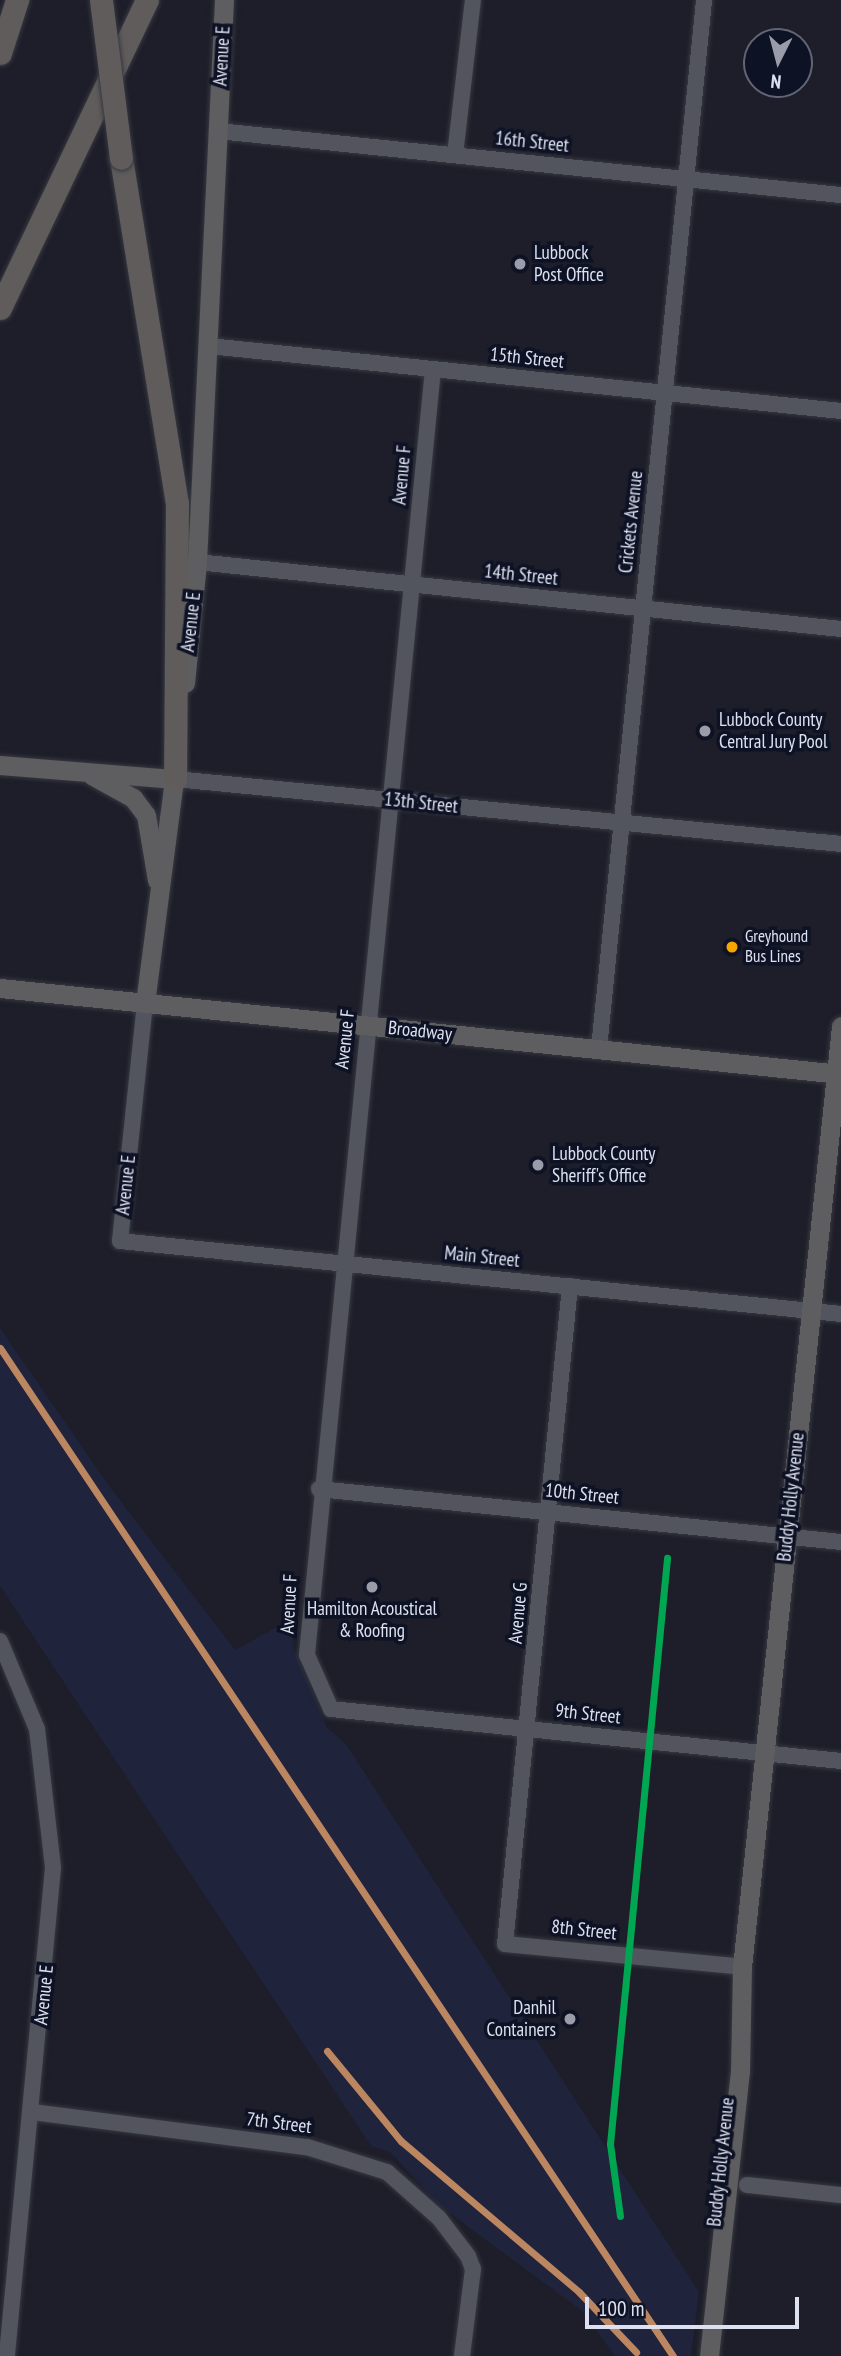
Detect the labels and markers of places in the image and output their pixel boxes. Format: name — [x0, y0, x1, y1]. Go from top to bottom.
place label: Lubbock Post Office — [534, 242, 604, 286]
marker: Lubbock Post Office — [512, 256, 528, 272]
place label: Lubbock County Central Jury Pool — [719, 709, 828, 753]
marker: Lubbock County Central Jury Pool — [697, 723, 713, 739]
place label: Greyhound Bus Lines — [745, 927, 808, 967]
marker: Greyhound Bus Lines — [725, 940, 739, 954]
place label: Lubbock County Sheriff's Office — [552, 1143, 656, 1187]
marker: Lubbock County Sheriff's Office — [530, 1157, 546, 1173]
marker: Hamilton Acoustical & Roofing — [364, 1579, 380, 1595]
place label: Hamilton Acoustical & Roofing — [307, 1598, 437, 1642]
place label: Danhil Containers — [487, 1997, 556, 2041]
marker: Danhil Containers — [562, 2011, 578, 2027]

